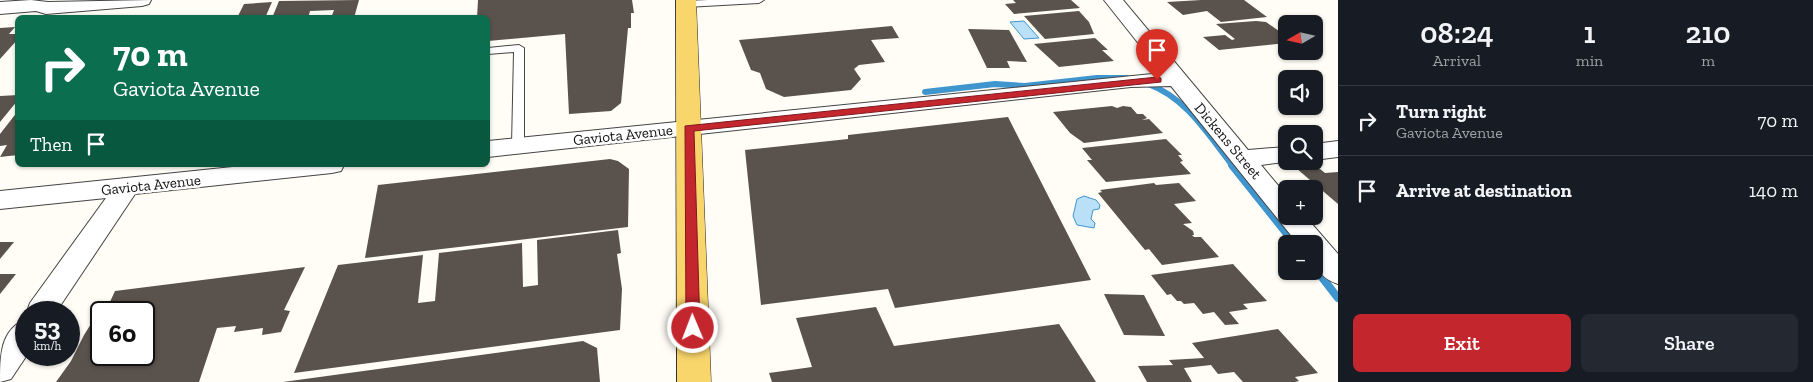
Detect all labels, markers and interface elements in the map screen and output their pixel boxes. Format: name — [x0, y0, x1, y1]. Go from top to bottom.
north arrow — [1278, 15, 1322, 60]
map controls — [1278, 15, 1323, 280]
text: 08:24 — [1420, 15, 1494, 51]
text: 1 — [1584, 15, 1596, 51]
text: 210 — [1686, 15, 1731, 51]
pin — [1136, 29, 1178, 80]
text: 70 m — [113, 33, 188, 75]
icon: right — [30, 35, 95, 100]
icon: arrive — [1143, 36, 1171, 64]
text: Arrival — [1433, 51, 1481, 70]
text: min — [1576, 51, 1603, 70]
text: m — [1701, 51, 1715, 70]
button: sound — [1278, 70, 1323, 115]
text: Gaviota Avenue — [113, 75, 260, 102]
street label: Dickens Street — [1191, 99, 1266, 183]
text: Turn right — [1396, 100, 1486, 123]
icon: right — [1353, 107, 1381, 135]
text: 70 m — [1757, 109, 1798, 132]
street label: Gaviota Avenue — [572, 121, 674, 149]
text: Gaviota Avenue — [1396, 123, 1503, 142]
button: search — [1278, 125, 1323, 170]
icon: arrive — [82, 130, 110, 158]
text: Then — [30, 133, 72, 156]
street label: Gaviota Avenue — [100, 171, 202, 199]
icon: arrive — [1353, 177, 1381, 205]
text: Arrive at destination — [1396, 179, 1572, 202]
text: 140 m — [1749, 179, 1798, 202]
button: + — [1278, 180, 1323, 225]
button: − — [1278, 235, 1323, 280]
speed limit sign: 60 — [90, 301, 155, 366]
position arrow — [666, 301, 718, 353]
text: 53 — [34, 312, 61, 342]
button: Exit — [1353, 314, 1571, 372]
button: Share — [1581, 314, 1798, 372]
text: km/h — [34, 339, 61, 353]

